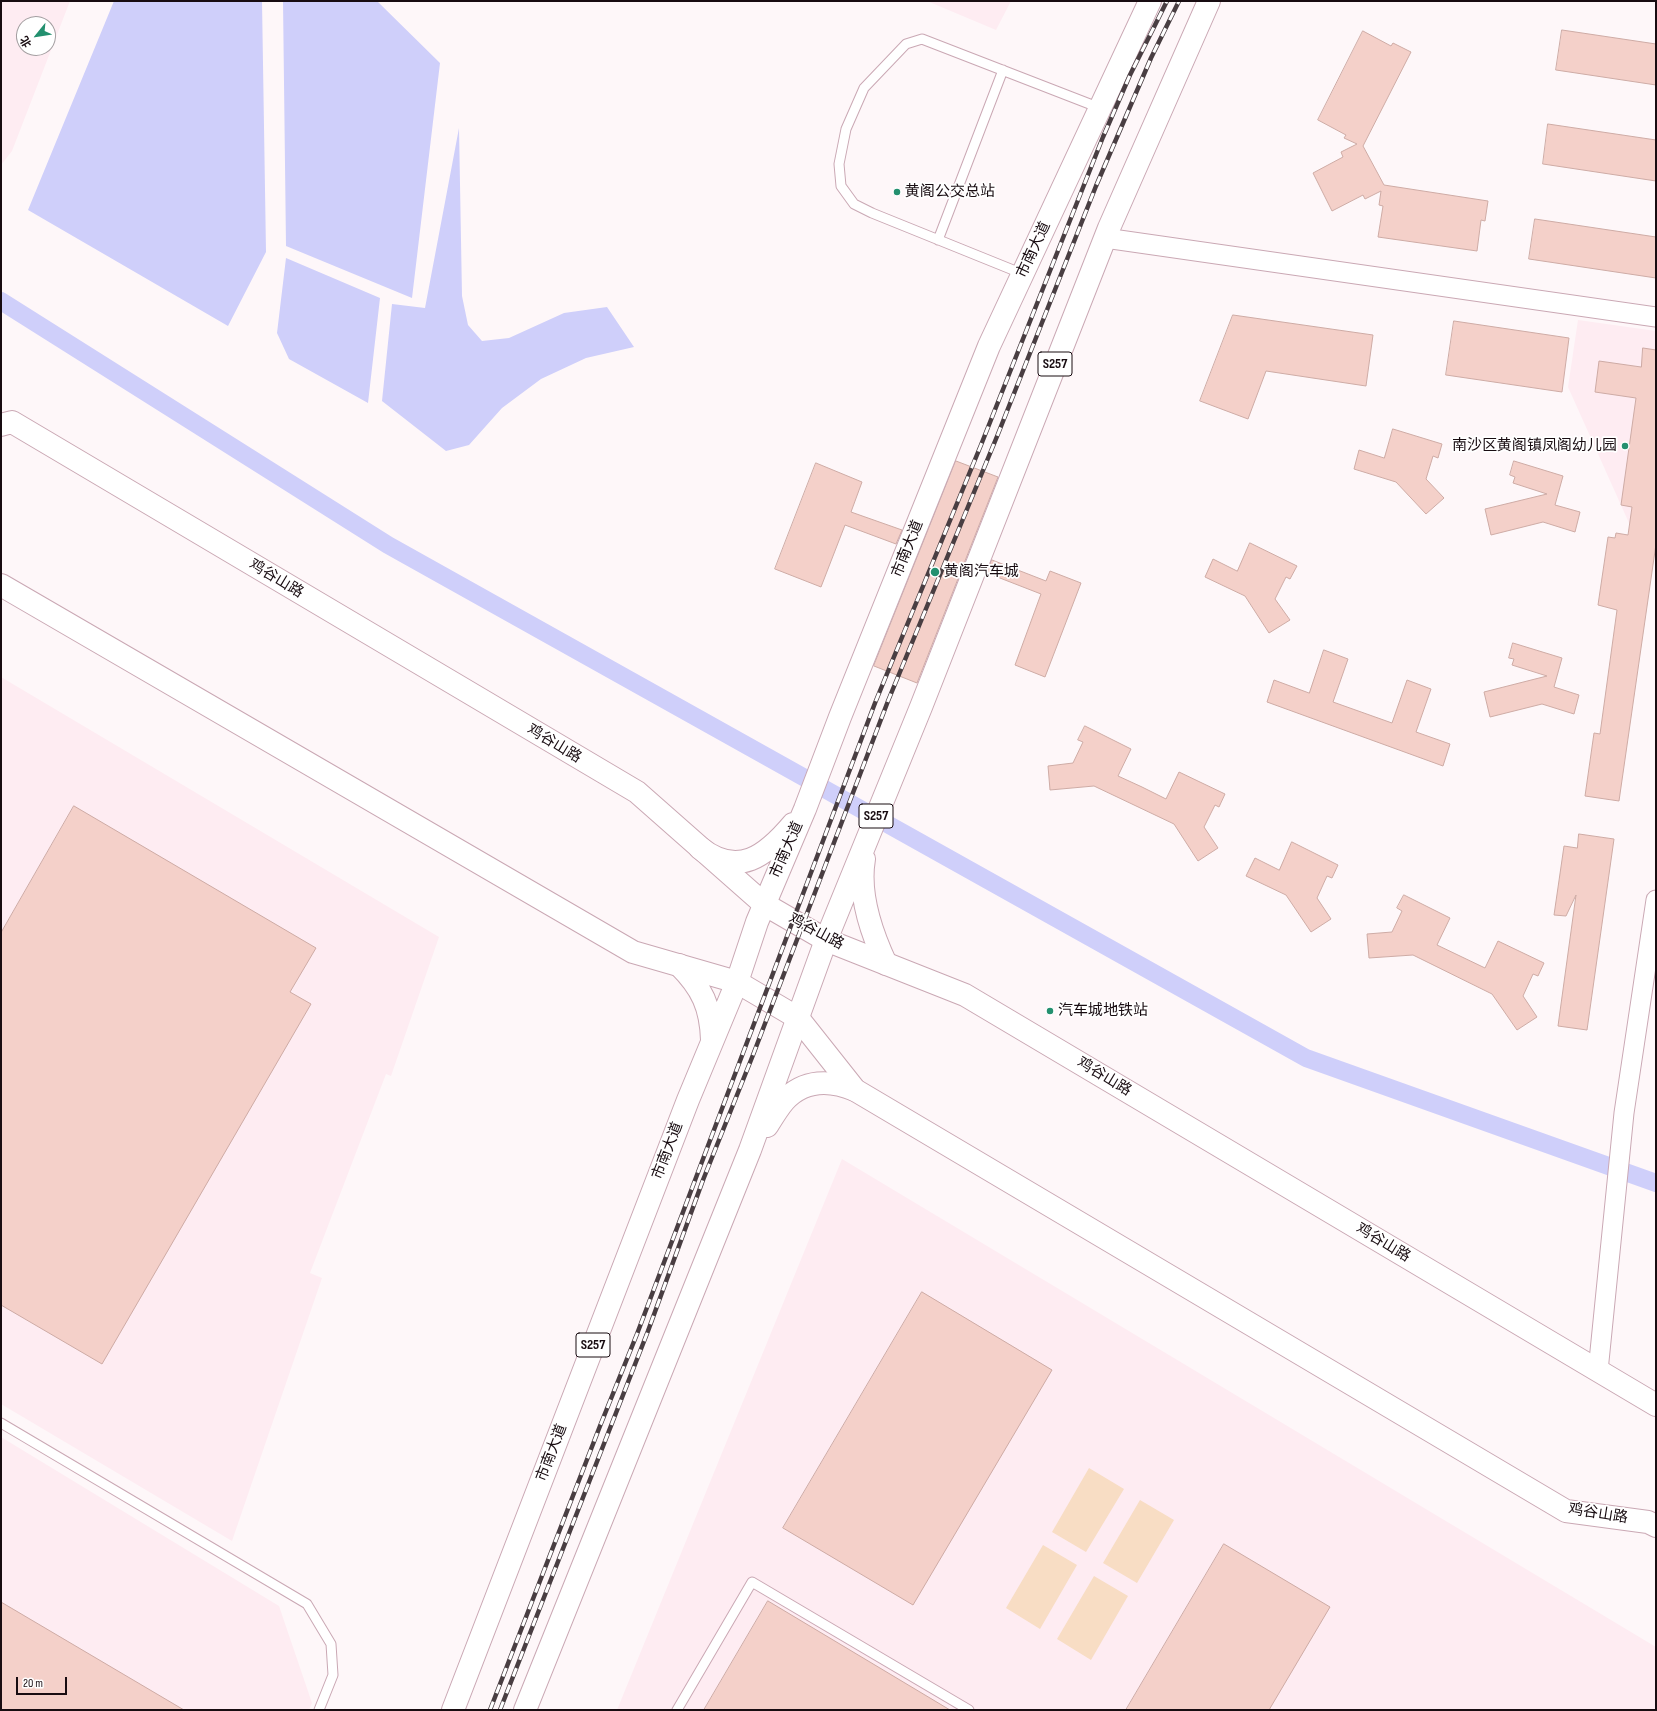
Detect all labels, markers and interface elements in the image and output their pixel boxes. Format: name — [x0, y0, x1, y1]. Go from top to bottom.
north arrow — [16, 16, 56, 56]
text: 北 — [18, 34, 34, 50]
place label: 黄阁公交总站 — [905, 183, 995, 201]
marker: 黄阁公交总站 — [892, 187, 902, 197]
street label: 市南大道 — [1013, 219, 1055, 281]
road number: S257 — [1038, 352, 1072, 376]
place label: 南沙区黄阁镇凤阁幼儿园 — [1452, 437, 1617, 455]
marker: 南沙区黄阁镇凤阁幼儿园 — [1620, 441, 1630, 451]
street label: 市南大道 — [888, 518, 928, 580]
street label: 鸡谷山路 — [246, 556, 306, 602]
place label: 黄阁汽车城 — [944, 563, 1019, 581]
marker: 黄阁汽车城 — [929, 566, 941, 578]
street label: 鸡谷山路 — [524, 721, 584, 767]
road number: S257 — [859, 804, 893, 828]
street label: 市南大道 — [767, 819, 807, 881]
street label: 鸡谷山路 — [785, 910, 847, 954]
place label: 汽车城地铁站 — [1058, 1002, 1148, 1020]
marker: 汽车城地铁站 — [1045, 1006, 1055, 1016]
street label: 鸡谷山路 — [1074, 1054, 1134, 1100]
street label: 市南大道 — [649, 1120, 687, 1182]
street label: 鸡谷山路 — [1353, 1220, 1413, 1266]
road number: S257 — [576, 1333, 610, 1357]
street label: 市南大道 — [533, 1422, 571, 1484]
street label: 鸡谷山路 — [1567, 1500, 1629, 1528]
scale bar — [18, 1669, 69, 1695]
text: 20 m — [23, 1676, 43, 1691]

